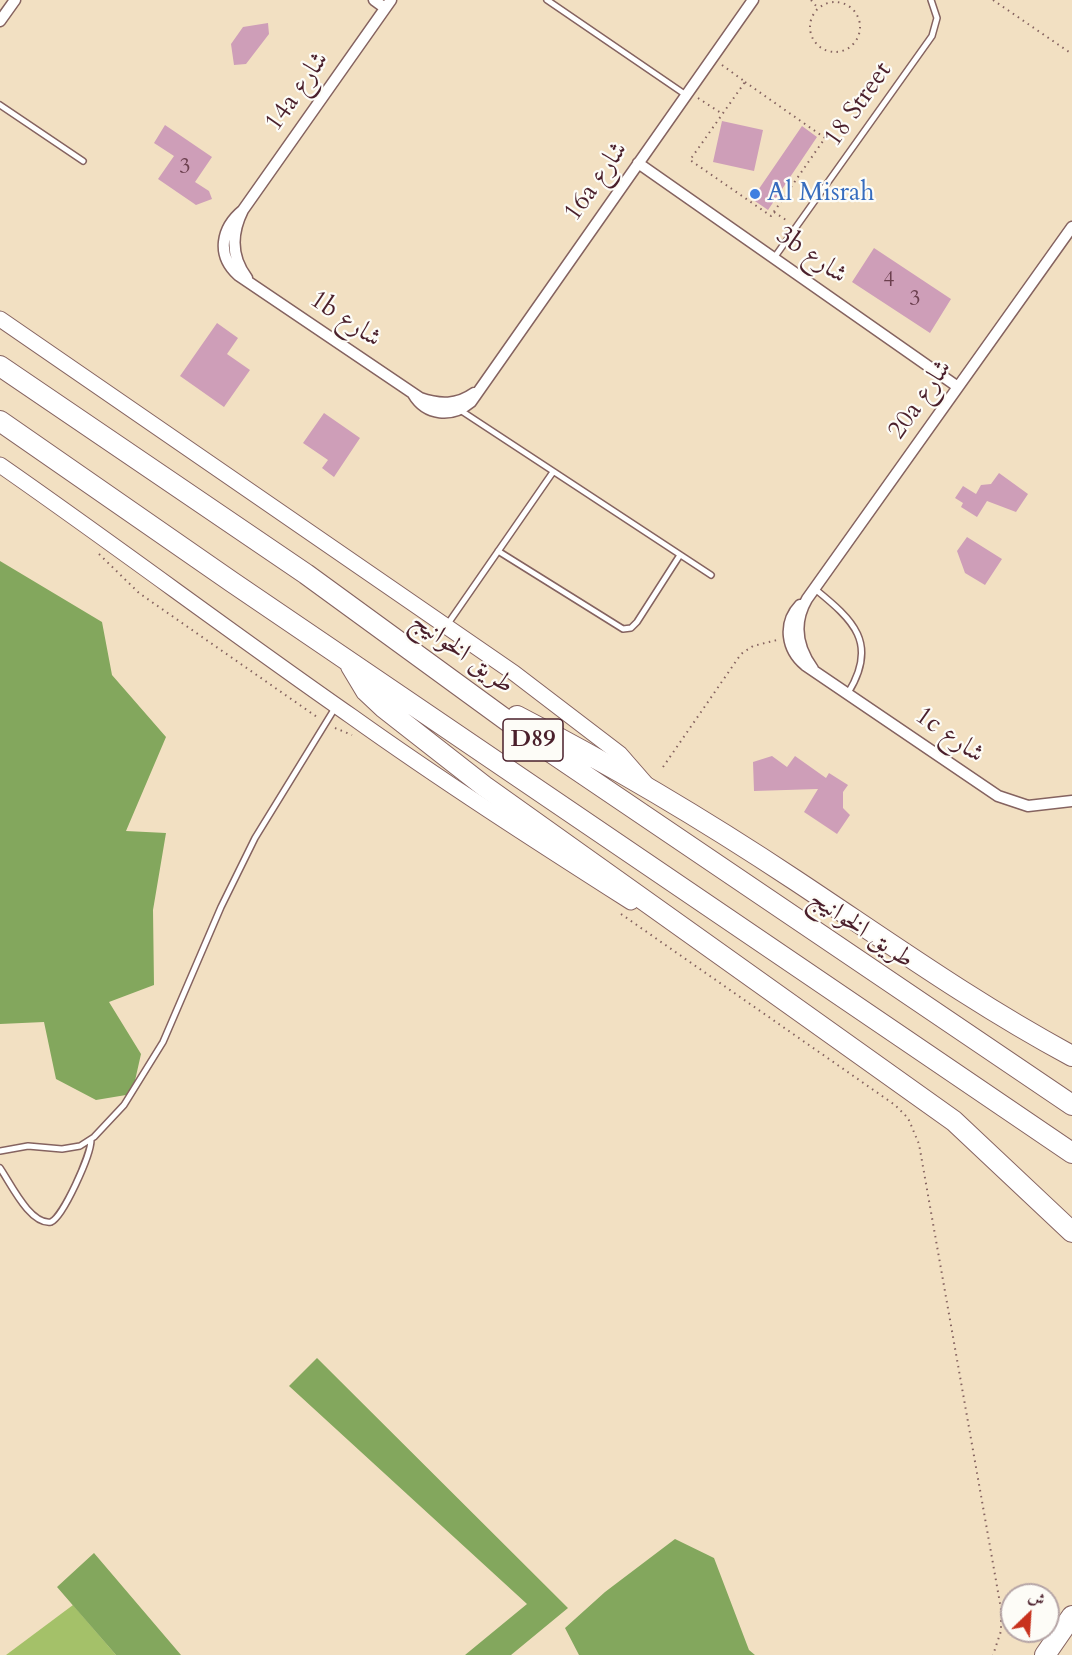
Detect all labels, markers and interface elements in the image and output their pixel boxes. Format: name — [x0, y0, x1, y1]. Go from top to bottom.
street label: 14a شارع — [259, 46, 337, 138]
street label: 18 Street — [819, 57, 899, 153]
street label: 16a شارع — [558, 136, 636, 228]
house number: 3 — [179, 155, 191, 181]
place label: Al Misrah — [767, 178, 875, 210]
marker: Al Misrah — [748, 187, 762, 201]
street label: 3b شارع — [770, 220, 852, 292]
house number: 4 — [883, 268, 895, 294]
street label: 1b شارع — [303, 285, 387, 355]
house number: 3 — [909, 287, 921, 313]
street label: 20a شارع — [882, 354, 960, 446]
street label: طريق الخوانيج — [405, 606, 519, 702]
street label: 1c شارع — [908, 701, 990, 771]
road number: D89 — [503, 719, 563, 761]
street label: طريق الخوانيج — [803, 884, 919, 976]
north arrow — [1000, 1583, 1060, 1643]
text: ش — [1025, 1585, 1049, 1612]

